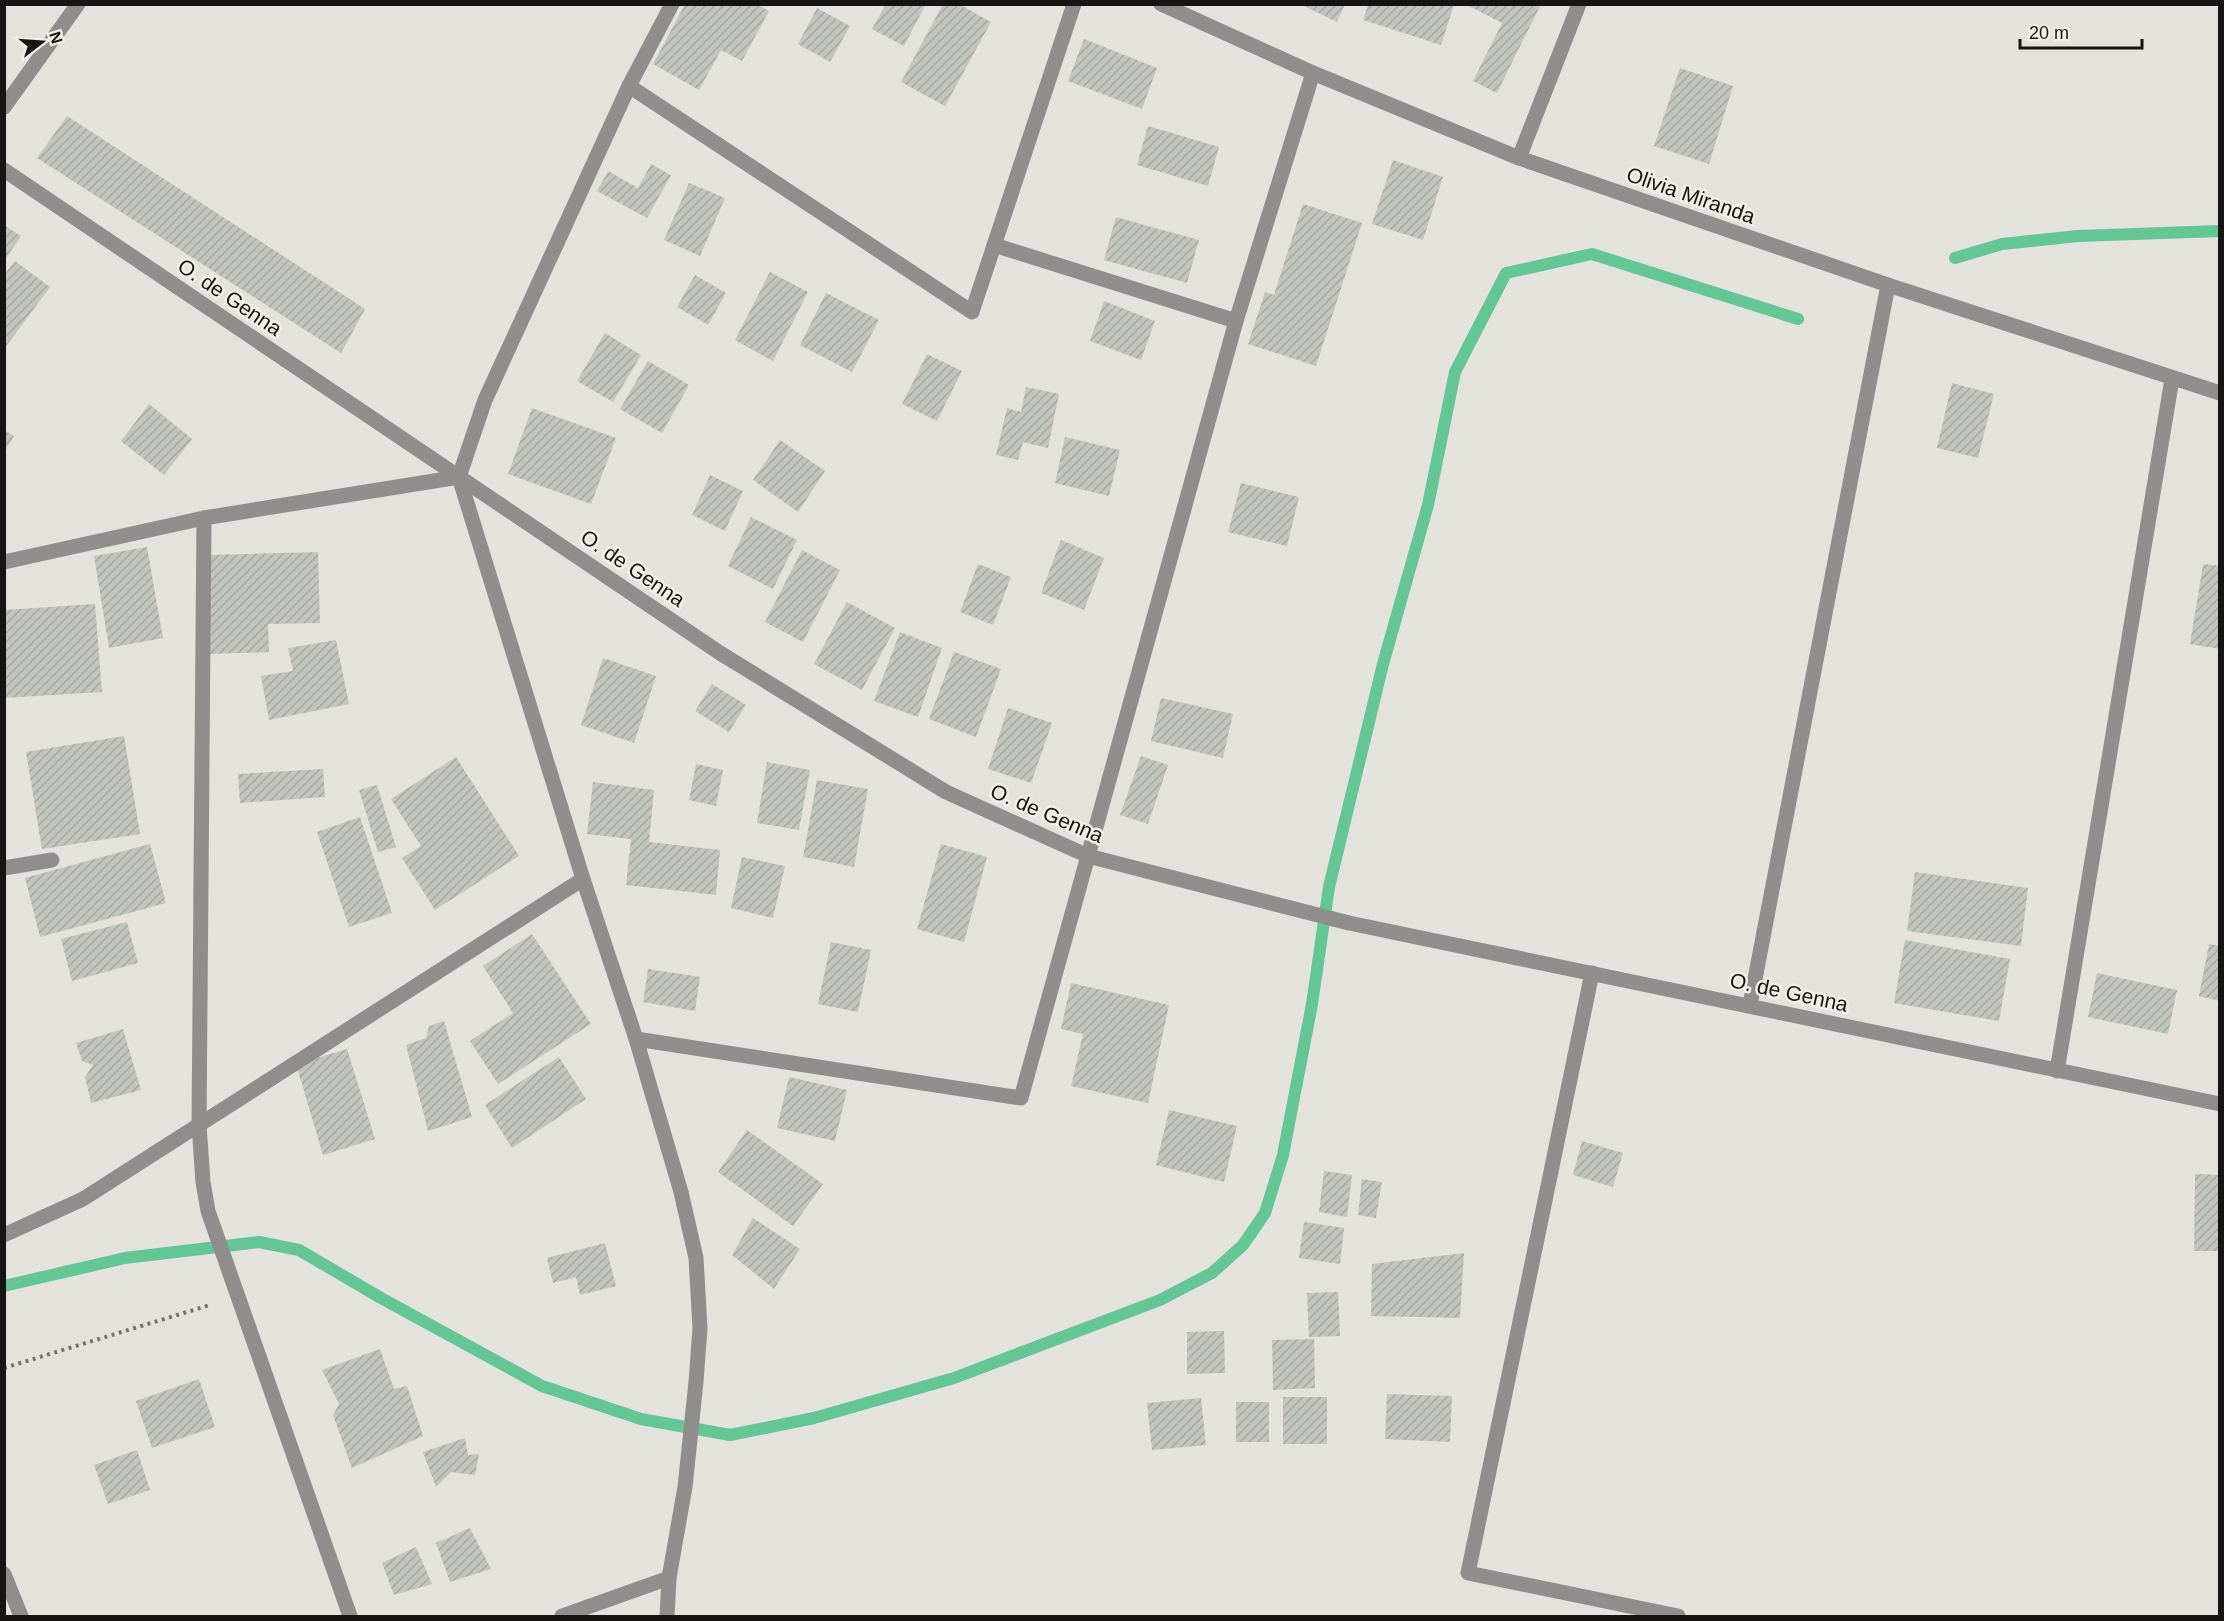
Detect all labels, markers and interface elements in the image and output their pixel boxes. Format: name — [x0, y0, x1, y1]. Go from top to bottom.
north arrow — [12, 12, 72, 72]
scale bar — [2020, 12, 2142, 50]
text: 20 m — [2029, 23, 2069, 43]
text: N — [46, 30, 66, 46]
street label: Olivia Miranda — [1624, 162, 1758, 228]
street label: O. de Genna — [174, 254, 287, 340]
street label: O. de Genna — [577, 525, 690, 611]
street label: O. de Genna — [987, 779, 1107, 847]
street label: O. de Genna — [1728, 968, 1851, 1016]

